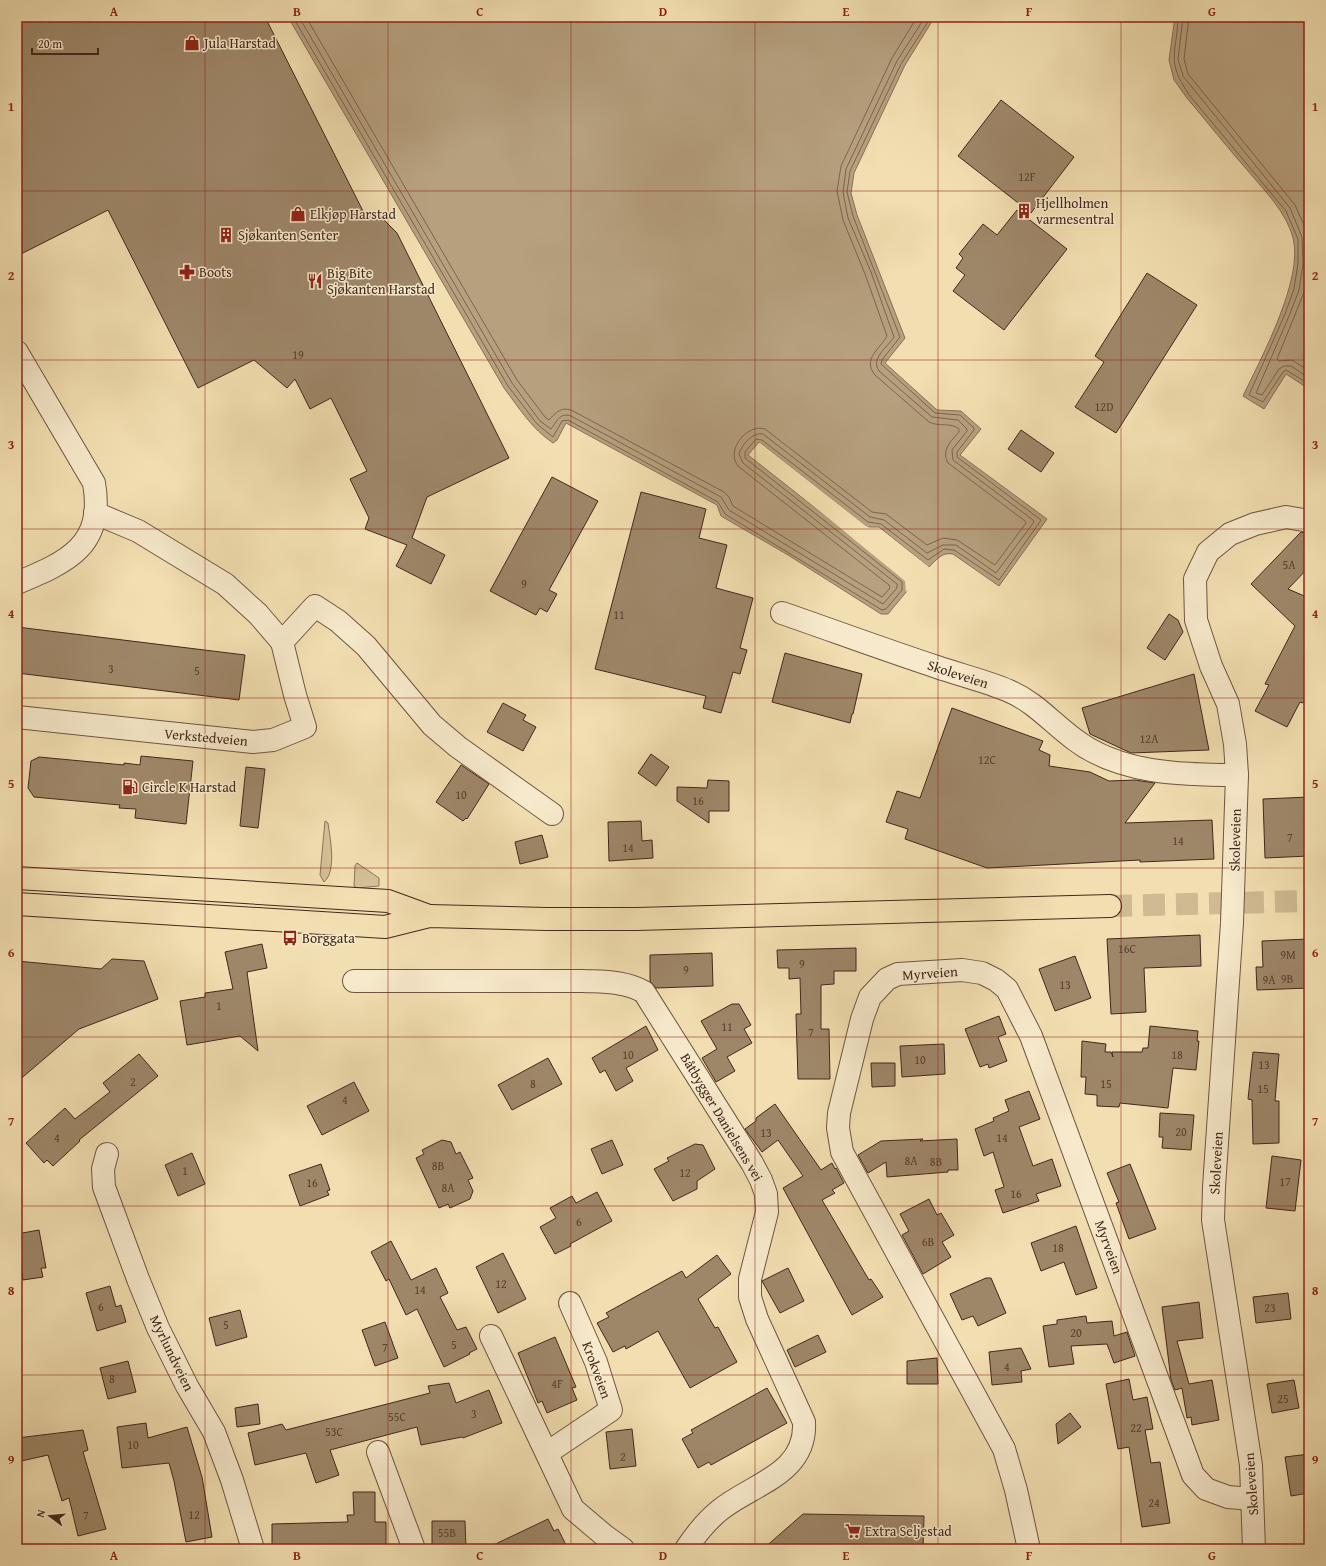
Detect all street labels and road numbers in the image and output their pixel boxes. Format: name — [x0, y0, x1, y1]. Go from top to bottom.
street label: Skoleveien — [925, 655, 991, 693]
street label: Verkstedveien — [163, 723, 249, 751]
street label: Skoleveien — [1224, 808, 1246, 872]
street label: Myrveien — [901, 961, 959, 985]
street label: Båtbygger Danielsens vei — [676, 1049, 768, 1185]
street label: Skoleveien — [1204, 1131, 1228, 1195]
street label: Myrveien — [1090, 1217, 1128, 1277]
street label: Myrlundveien — [145, 1311, 199, 1395]
street label: Krokveien — [577, 1339, 617, 1402]
street label: Skoleveien — [1239, 1452, 1263, 1516]

